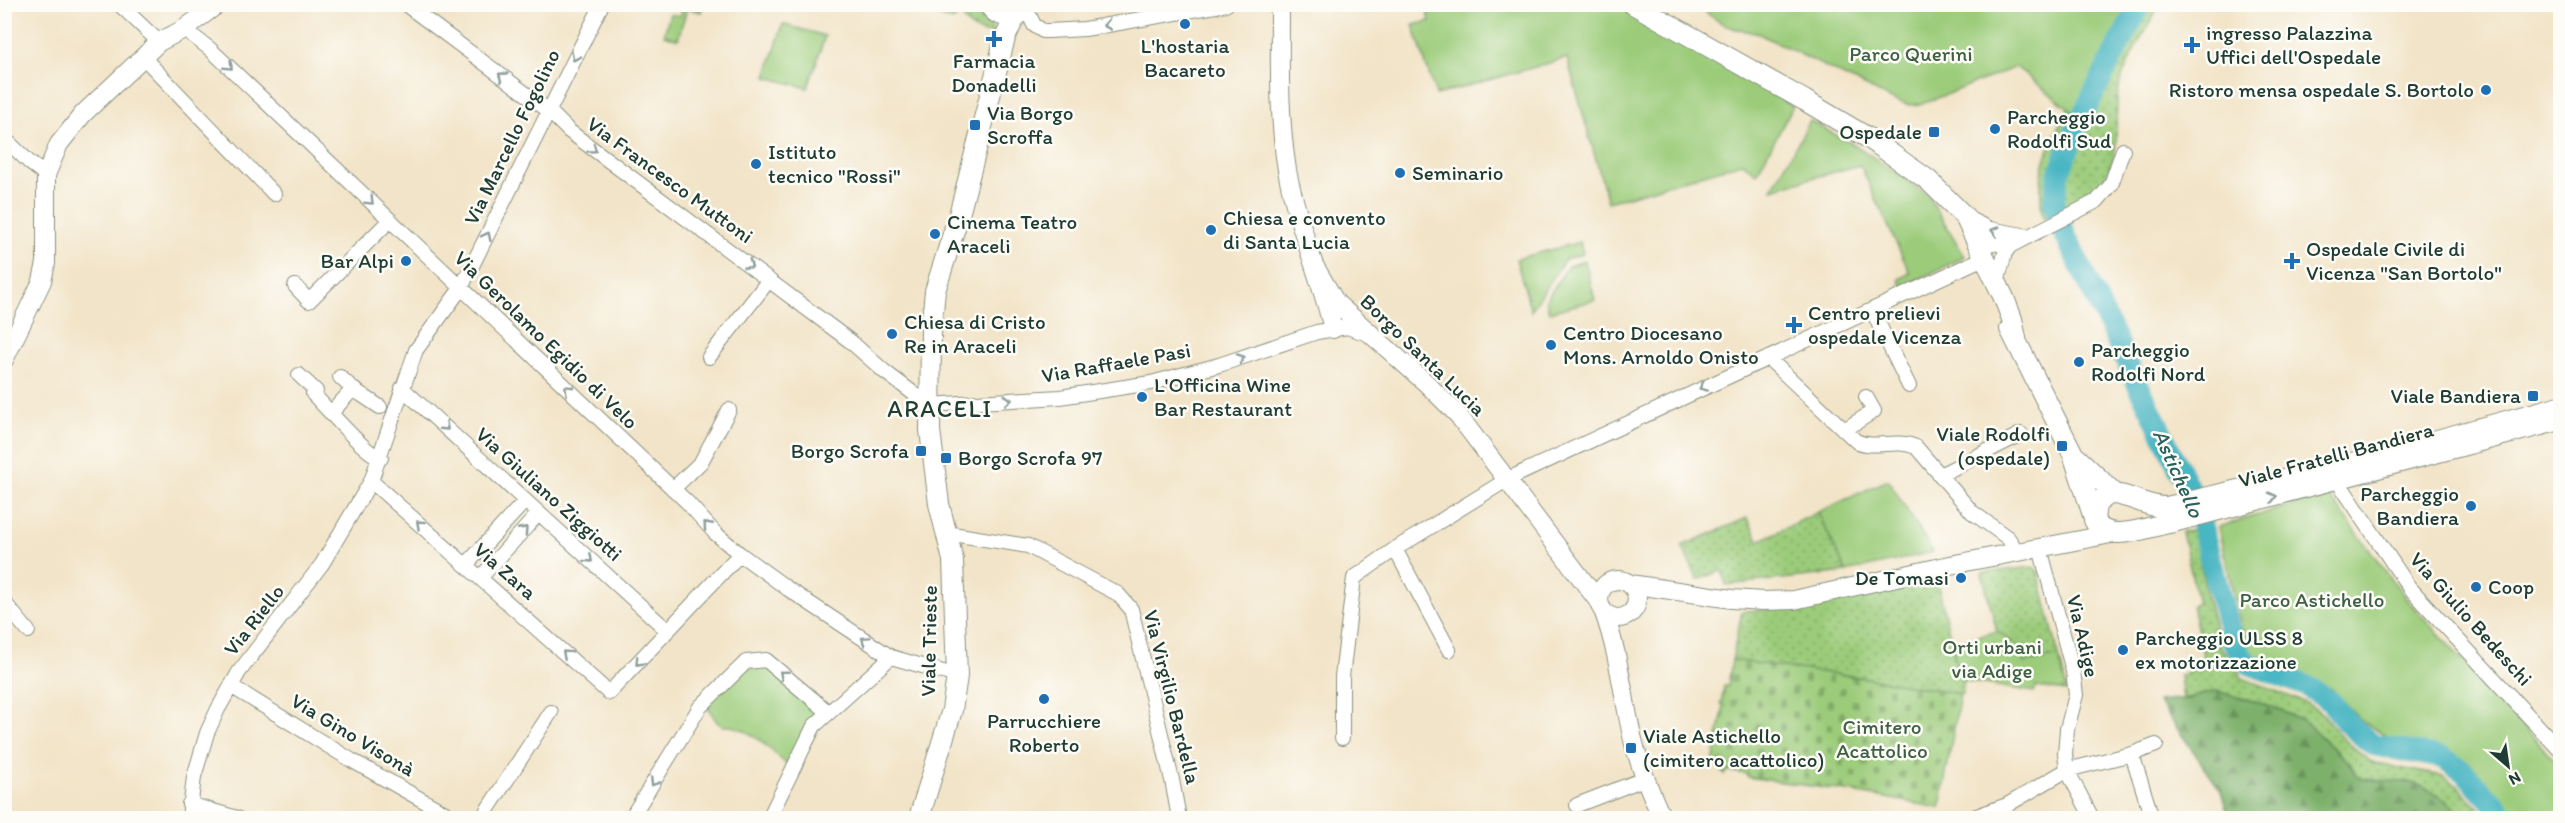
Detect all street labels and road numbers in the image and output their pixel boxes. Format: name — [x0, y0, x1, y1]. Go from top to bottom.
street label: Via Marcello Fogolino — [458, 45, 565, 229]
street label: Via Francesco Muttoni — [582, 111, 758, 248]
street label: Via Gerolamo Egidio di Velo — [449, 245, 644, 434]
street label: Borgo Santa Lucia — [1355, 288, 1491, 421]
street label: Via Raffaele Pasi — [1040, 337, 1192, 388]
street label: Viale Fratelli Bandiera — [2236, 416, 2436, 493]
street label: Via Giuliano Ziggiotti — [471, 421, 628, 566]
street label: Via Zara — [469, 537, 542, 605]
street label: Via Giulio Bedeschi — [2405, 547, 2538, 691]
street label: Via Riello — [218, 579, 289, 660]
street label: Viale Trieste — [915, 585, 942, 697]
street label: Via Adige — [2062, 592, 2105, 680]
street label: Via Virgilio Bardella — [1139, 607, 1206, 787]
street label: Via Gino Visonà — [287, 688, 420, 781]

